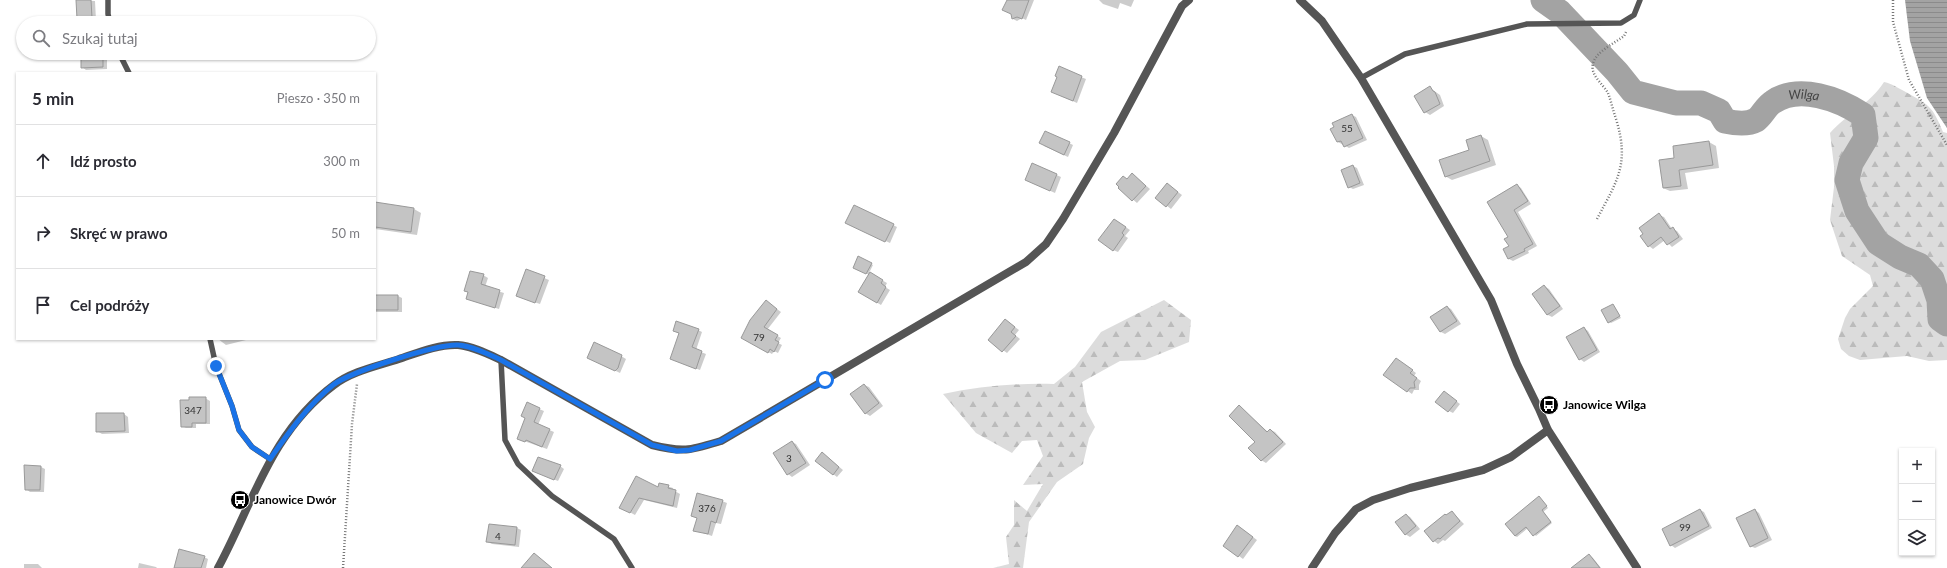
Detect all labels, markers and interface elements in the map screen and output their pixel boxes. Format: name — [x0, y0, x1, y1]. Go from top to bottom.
search box — [16, 16, 376, 60]
icon: search — [30, 27, 52, 49]
text: Szukaj tutaj — [62, 29, 138, 47]
water label: Wilga — [1788, 85, 1821, 104]
text: 5 min — [32, 88, 74, 109]
text: Pieszo · 350 m — [277, 90, 360, 106]
house number: 55 — [1341, 122, 1353, 134]
icon: ahead — [32, 150, 54, 172]
text: Idź prosto — [70, 152, 137, 170]
text: 300 m — [323, 153, 360, 169]
icon: right — [32, 222, 54, 244]
text: Skręć w prawo — [70, 224, 168, 242]
text: 50 m — [331, 225, 360, 241]
icon: arrive — [32, 294, 54, 316]
text: Cel podróży — [70, 296, 149, 314]
house number: 79 — [753, 331, 765, 343]
route end — [207, 357, 225, 375]
route start — [816, 371, 834, 389]
bus stop icon: Janowice Wilga — [1538, 394, 1560, 416]
place label: Janowice Wilga — [1563, 397, 1646, 412]
house number: 347 — [184, 404, 202, 416]
map controls — [1899, 448, 1935, 556]
button: + — [1899, 448, 1935, 484]
house number: 3 — [786, 452, 792, 464]
button: − — [1899, 484, 1935, 520]
bus stop icon: Janowice Dwór — [229, 489, 251, 511]
place label: Janowice Dwór — [254, 492, 337, 507]
house number: 376 — [698, 502, 716, 514]
button: layers — [1899, 520, 1935, 556]
house number: 99 — [1679, 521, 1691, 533]
house number: 4 — [495, 530, 501, 542]

